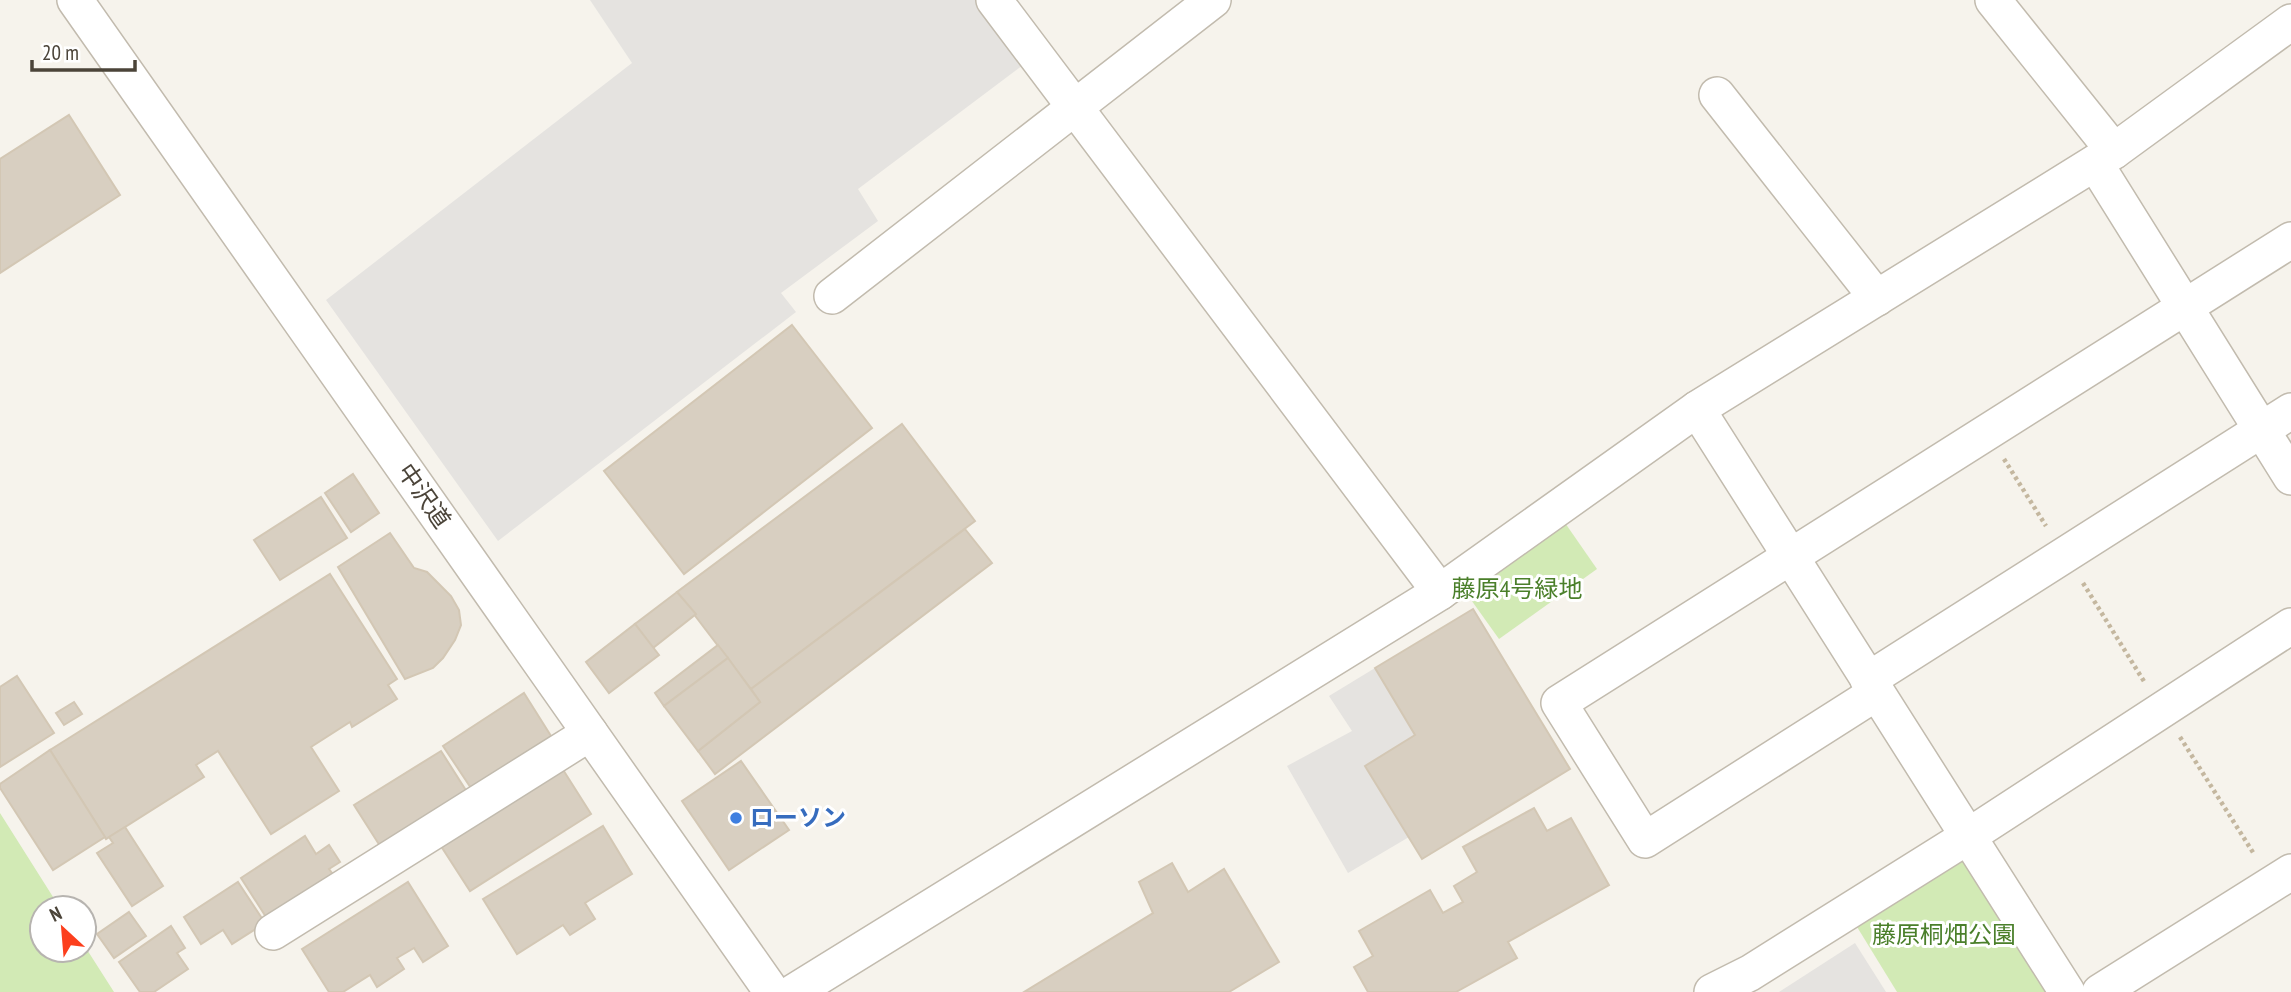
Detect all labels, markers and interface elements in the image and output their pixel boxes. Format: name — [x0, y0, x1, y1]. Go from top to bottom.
scale bar — [32, 28, 135, 72]
text: 20 m — [42, 39, 79, 66]
street label: 中沢道 — [391, 457, 458, 534]
park label: 藤原4号緑地 — [1452, 573, 1582, 604]
place label: ローソン — [750, 802, 846, 833]
marker: ローソン — [728, 810, 744, 826]
north arrow — [28, 894, 98, 964]
text: N — [46, 901, 65, 927]
park label: 藤原桐畑公園 — [1872, 919, 2016, 950]

